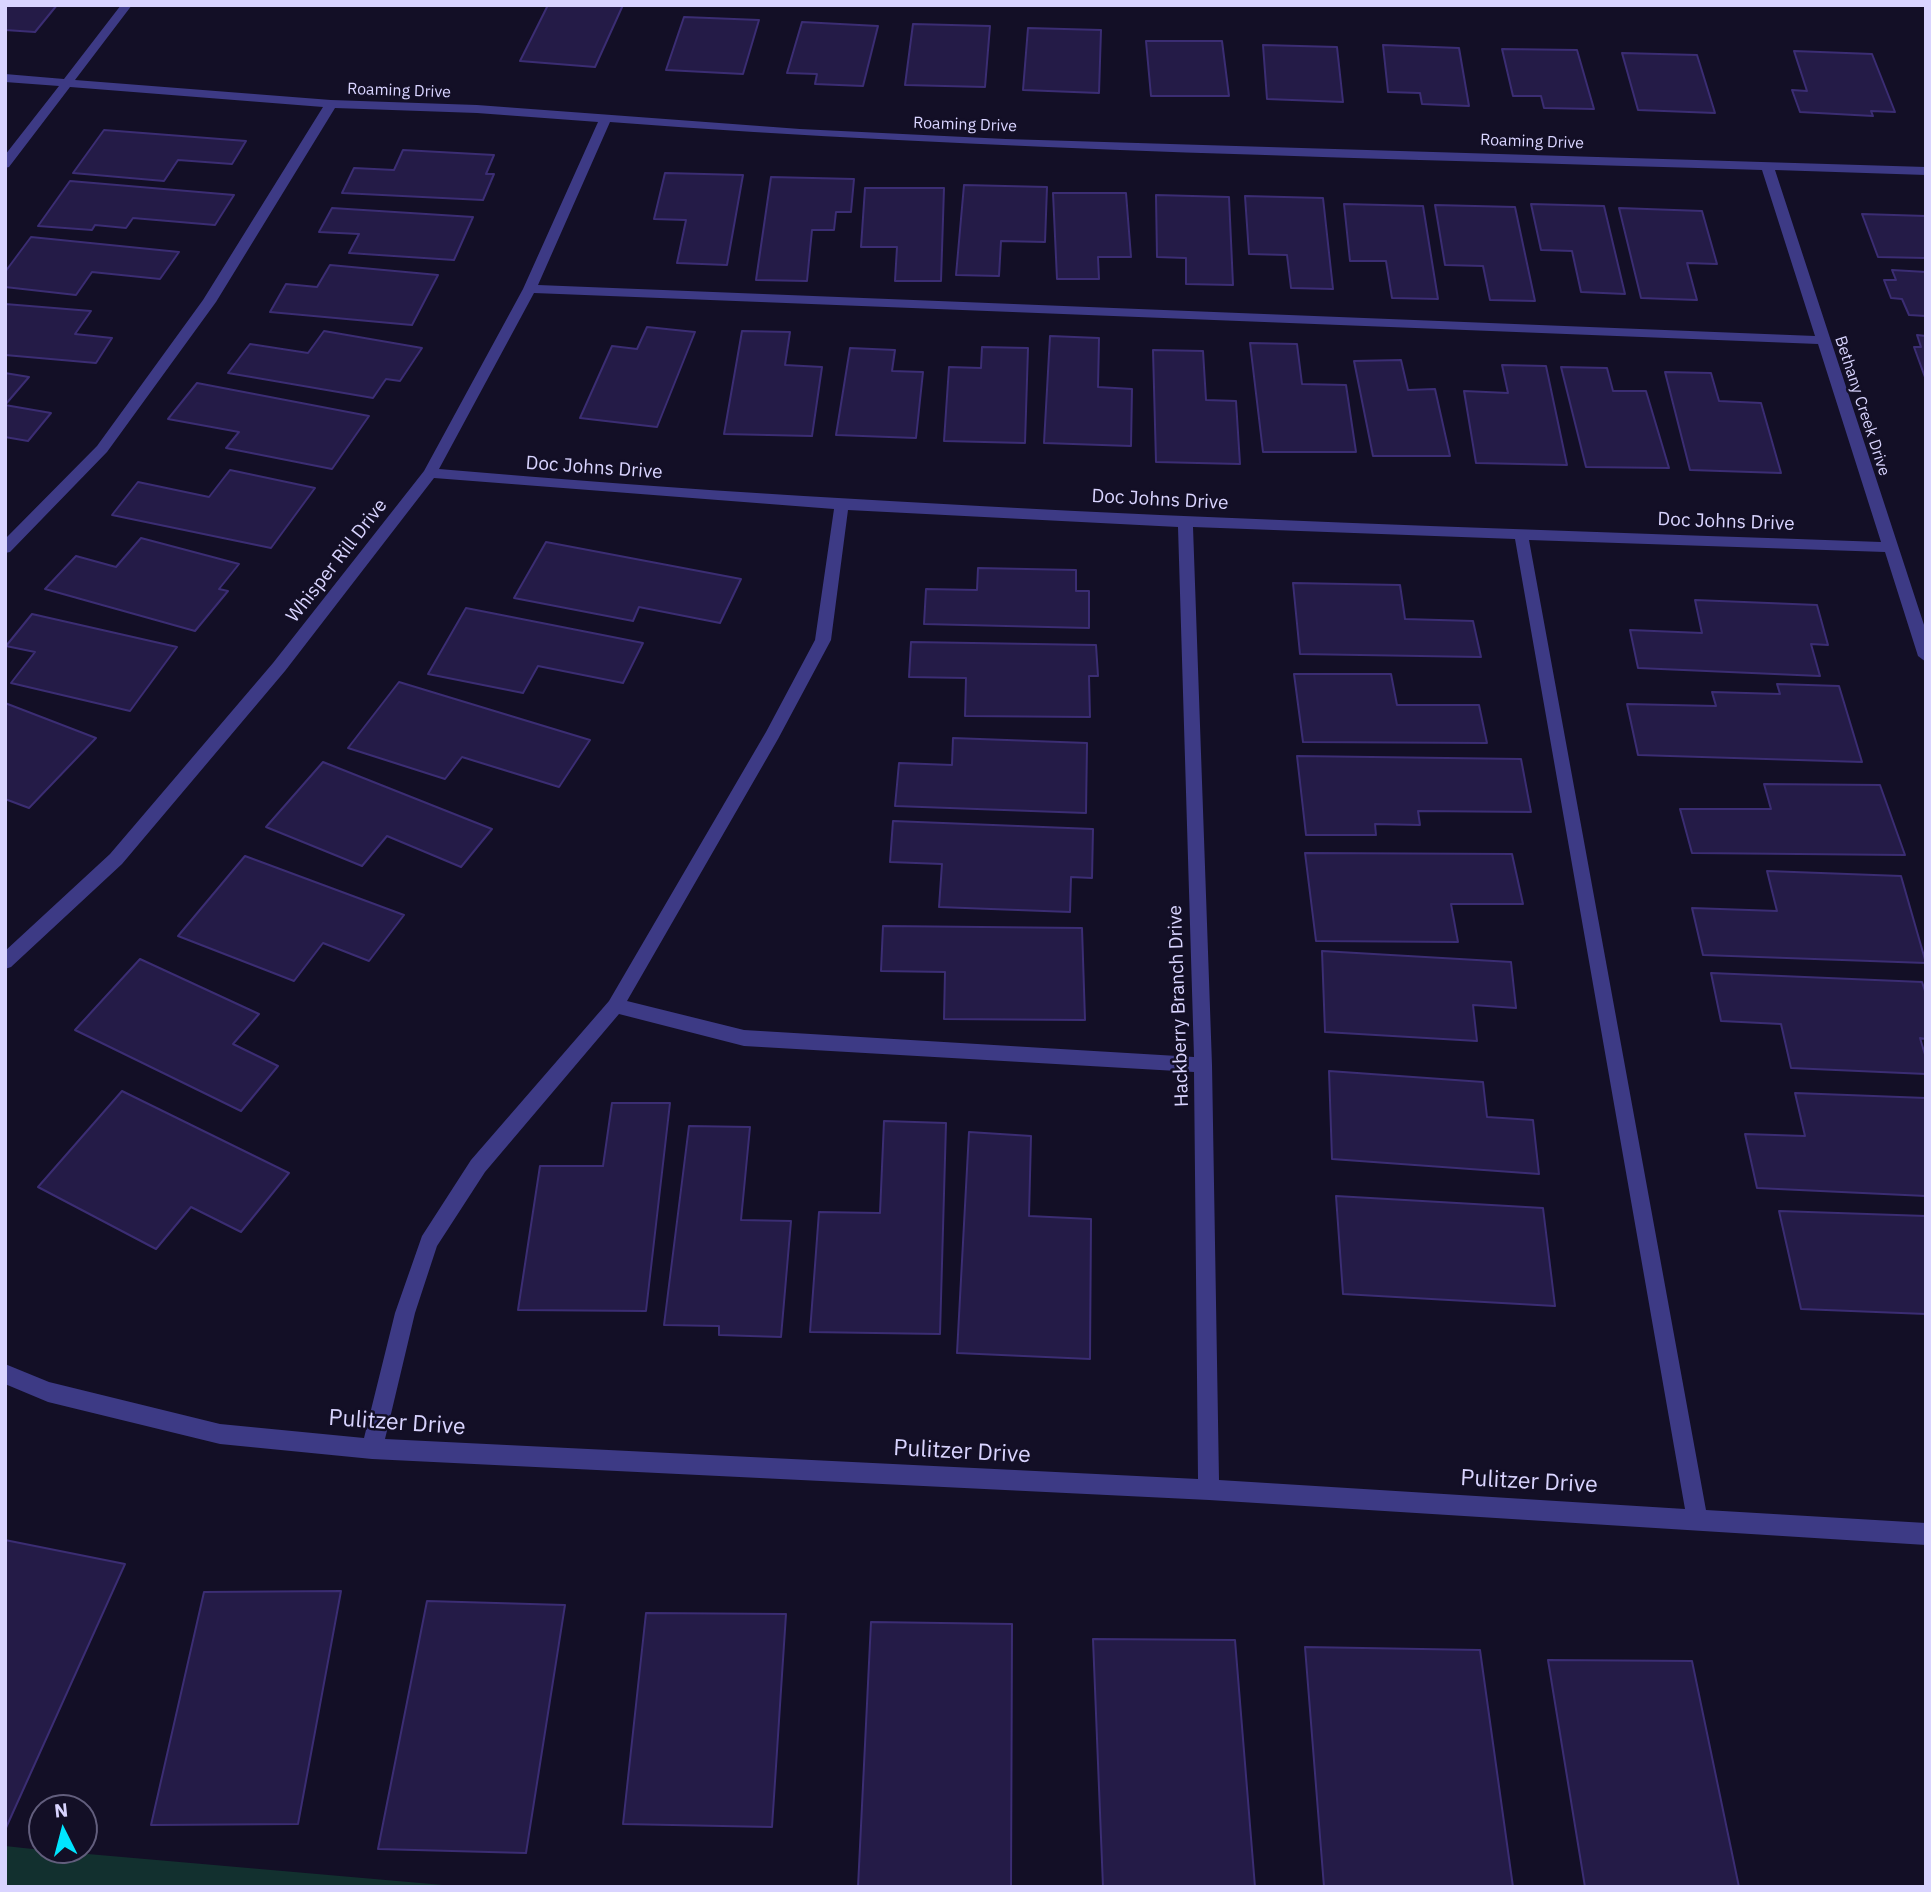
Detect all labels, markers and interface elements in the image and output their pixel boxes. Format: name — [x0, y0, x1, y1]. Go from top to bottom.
street label: Roaming Drive — [347, 80, 451, 102]
street label: Roaming Drive — [913, 114, 1017, 136]
street label: Roaming Drive — [1480, 131, 1584, 153]
street label: Bethany Creek Drive — [1830, 334, 1894, 478]
street label: Doc Johns Drive — [525, 452, 663, 484]
street label: Doc Johns Drive — [1091, 485, 1229, 515]
street label: Whisper Rill Drive — [282, 495, 392, 627]
street label: Doc Johns Drive — [1657, 508, 1795, 536]
street label: Hackberry Branch Drive — [1164, 905, 1194, 1107]
street label: Pulitzer Drive — [328, 1404, 466, 1442]
street label: Pulitzer Drive — [893, 1435, 1031, 1469]
street label: Pulitzer Drive — [1460, 1465, 1598, 1499]
north arrow — [28, 1794, 98, 1864]
text: N — [53, 1797, 69, 1823]

